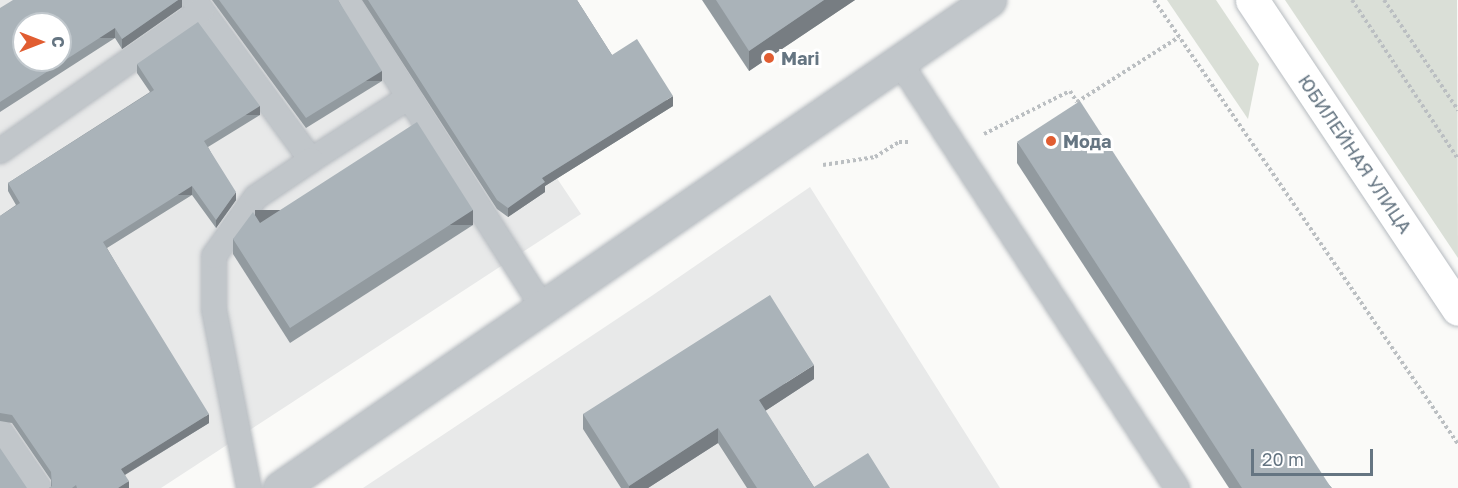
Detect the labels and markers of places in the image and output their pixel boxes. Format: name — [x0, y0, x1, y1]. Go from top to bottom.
place label: Mari — [781, 47, 819, 69]
marker: Mari — [762, 51, 776, 65]
place label: Мода — [1063, 130, 1112, 152]
marker: Мода — [1044, 134, 1058, 148]

